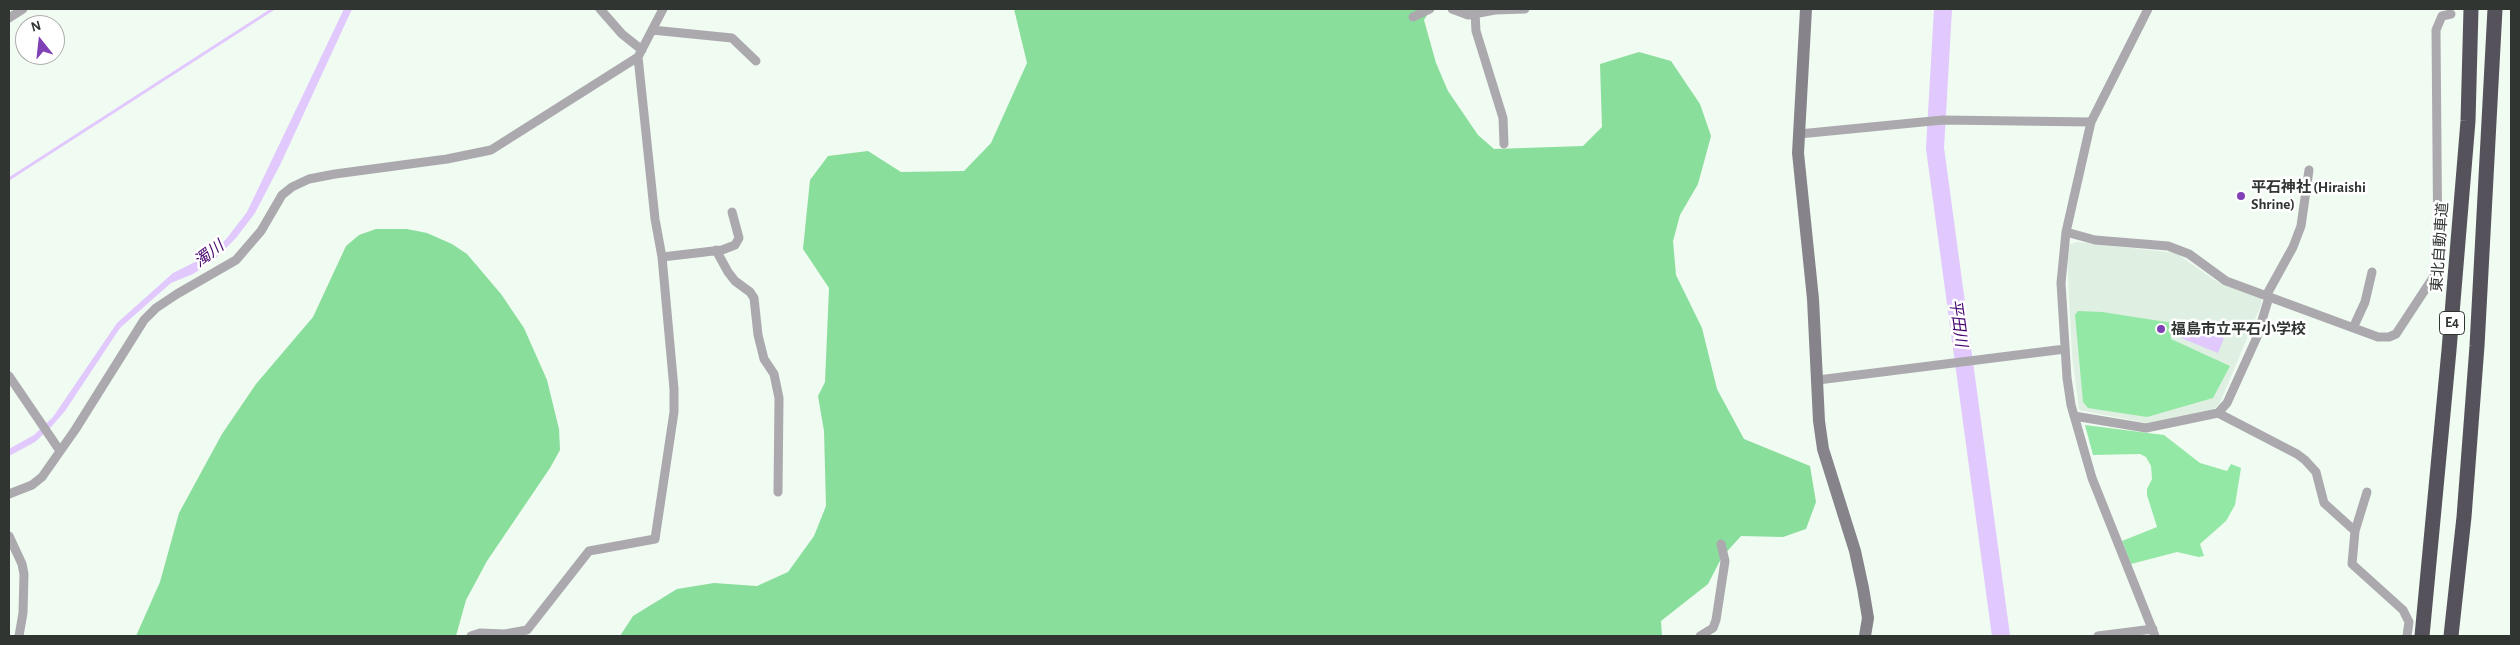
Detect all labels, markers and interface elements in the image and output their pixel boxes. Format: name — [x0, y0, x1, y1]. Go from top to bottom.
north arrow — [15, 15, 65, 65]
text: N — [30, 18, 43, 35]
place label: 平石神社 (Hiraishi Shrine) — [2251, 178, 2366, 213]
marker: 平石神社 (Hiraishi Shrine) — [2235, 190, 2247, 202]
street label: 東北自動車道 — [2428, 201, 2452, 293]
water label: 濁川 — [190, 237, 228, 271]
water label: 平田川 — [1945, 298, 1971, 348]
road number: E4 — [2440, 312, 2464, 334]
place label: 福島市立平石小学校 — [2171, 320, 2306, 338]
marker: 福島市立平石小学校 — [2155, 323, 2167, 335]

